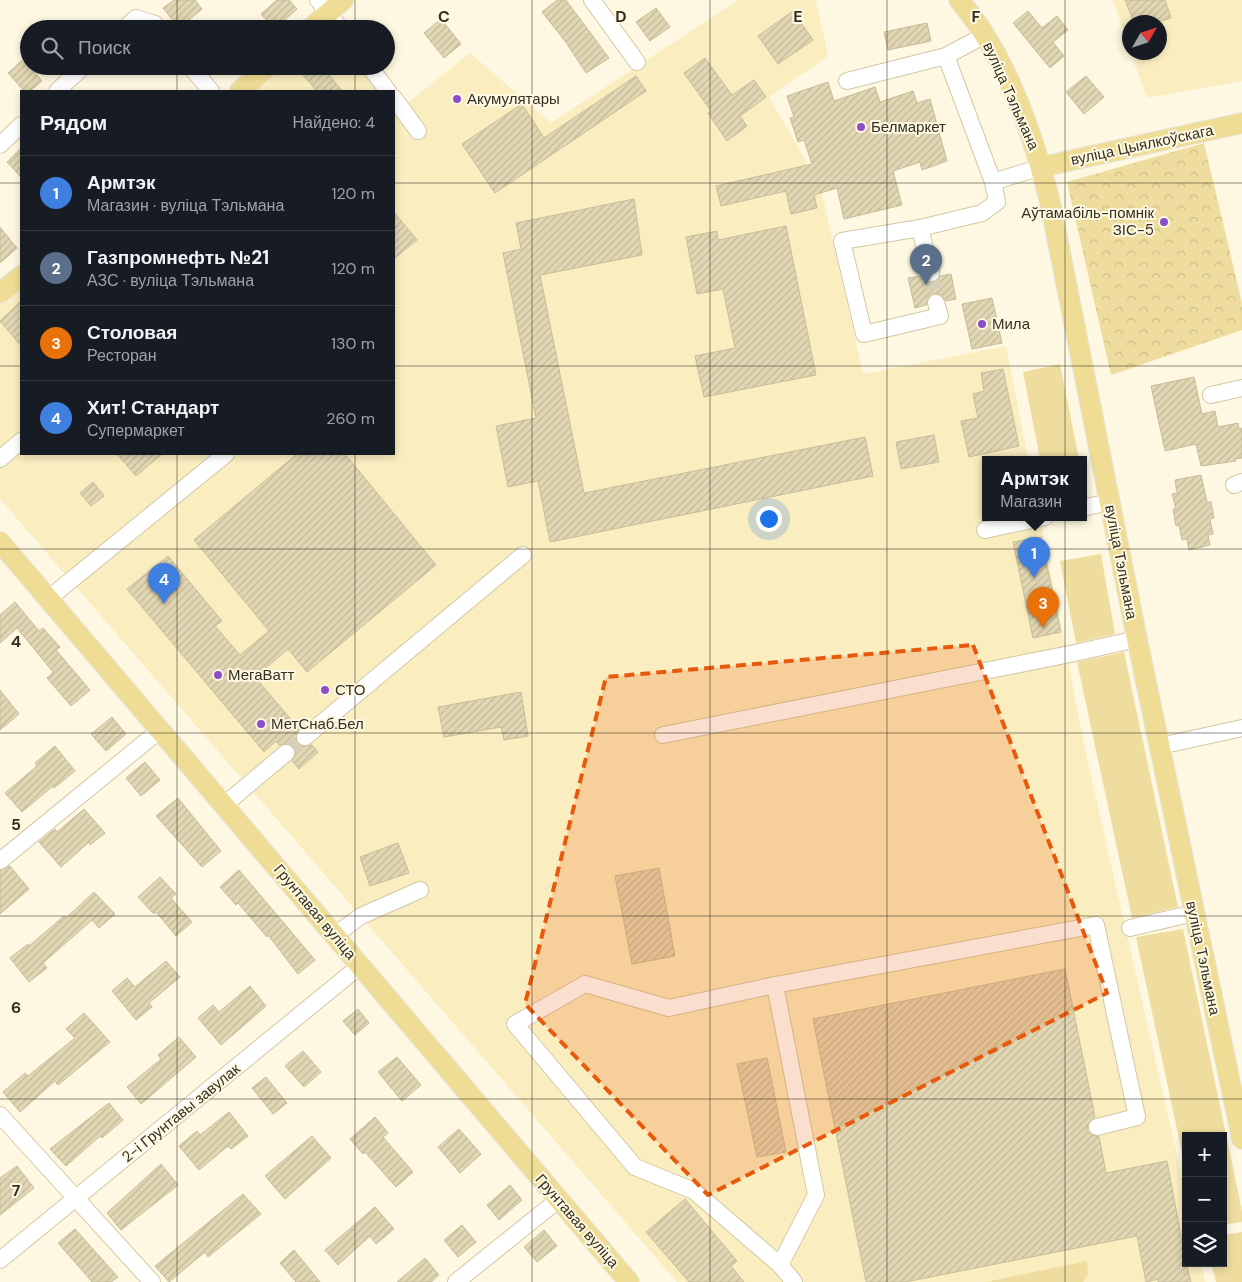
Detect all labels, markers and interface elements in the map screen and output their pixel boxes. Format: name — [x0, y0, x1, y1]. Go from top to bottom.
text: C — [438, 6, 450, 27]
text: D — [615, 6, 627, 27]
text: E — [793, 6, 803, 27]
text: F — [972, 6, 981, 27]
north arrow — [1122, 15, 1167, 60]
search box — [20, 20, 395, 75]
icon: search — [38, 34, 66, 62]
text: Поиск — [78, 35, 131, 60]
street label: вуліца Тэльмана — [978, 39, 1044, 154]
place label: Акумулятары — [467, 89, 560, 109]
marker: Акумулятары — [451, 93, 463, 105]
text: Рядом — [40, 109, 107, 137]
text: Найдено: 4 — [292, 112, 375, 133]
place label: Белмаркет — [871, 117, 946, 137]
street label: вуліца Цыялкоўскага — [1069, 120, 1216, 170]
marker: Белмаркет — [855, 121, 867, 133]
text: Армтэк — [87, 170, 155, 195]
text: 1 — [53, 183, 59, 204]
text: 120 m — [331, 183, 375, 204]
text: Магазин · вуліца Тэльмана — [87, 195, 284, 216]
place label: Аўтамабіль-помнік ЗІС-5 — [1021, 203, 1154, 240]
marker: Аўтамабіль-помнік ЗІС-5 — [1158, 216, 1170, 228]
pin: 2 — [910, 244, 942, 285]
text: Газпромнефть №21 — [87, 245, 269, 270]
text: 2 — [51, 258, 61, 279]
text: 120 m — [331, 258, 375, 279]
text: АЗС · вуліца Тэльмана — [87, 270, 254, 291]
place label: Мила — [992, 314, 1031, 334]
marker: Мила — [976, 318, 988, 330]
text: Столовая — [87, 320, 177, 345]
text: 3 — [51, 333, 61, 354]
text: 130 m — [331, 333, 375, 354]
text: Ресторан — [87, 345, 157, 366]
text: Хит! Стандарт — [87, 395, 219, 420]
text: 4 — [51, 408, 61, 429]
text: 260 m — [326, 408, 375, 429]
text: Супермаркет — [87, 420, 185, 441]
popup — [982, 456, 1087, 521]
text: Армтэк — [1000, 466, 1069, 491]
text: Магазин — [1000, 491, 1062, 512]
street label: вуліца Тэльмана — [1100, 503, 1142, 622]
your location — [756, 506, 782, 532]
pin: 1 — [1018, 537, 1050, 578]
pin: 4 — [148, 563, 180, 604]
pin: 3 — [1027, 587, 1059, 628]
text: 4 — [11, 631, 21, 652]
place label: МегаВатт — [228, 665, 294, 685]
marker: МегаВатт — [212, 669, 224, 681]
place label: СТО — [335, 680, 366, 700]
marker: СТО — [319, 684, 331, 696]
place label: МетСнаб.Бел — [271, 714, 364, 734]
marker: МетСнаб.Бел — [255, 718, 267, 730]
text: 5 — [11, 814, 21, 835]
street label: Грунтавая вуліца — [269, 860, 361, 964]
street label: вуліца Тэльмана — [1181, 899, 1225, 1018]
text: 6 — [11, 997, 21, 1018]
street label: 2-і Грунтавы завулак — [118, 1059, 245, 1167]
map controls — [1182, 1132, 1227, 1267]
button: + — [1182, 1132, 1227, 1177]
street label: Грунтавая вуліца — [531, 1170, 624, 1273]
button: − — [1182, 1177, 1227, 1222]
text: 7 — [12, 1180, 21, 1201]
button: layers — [1182, 1222, 1227, 1267]

